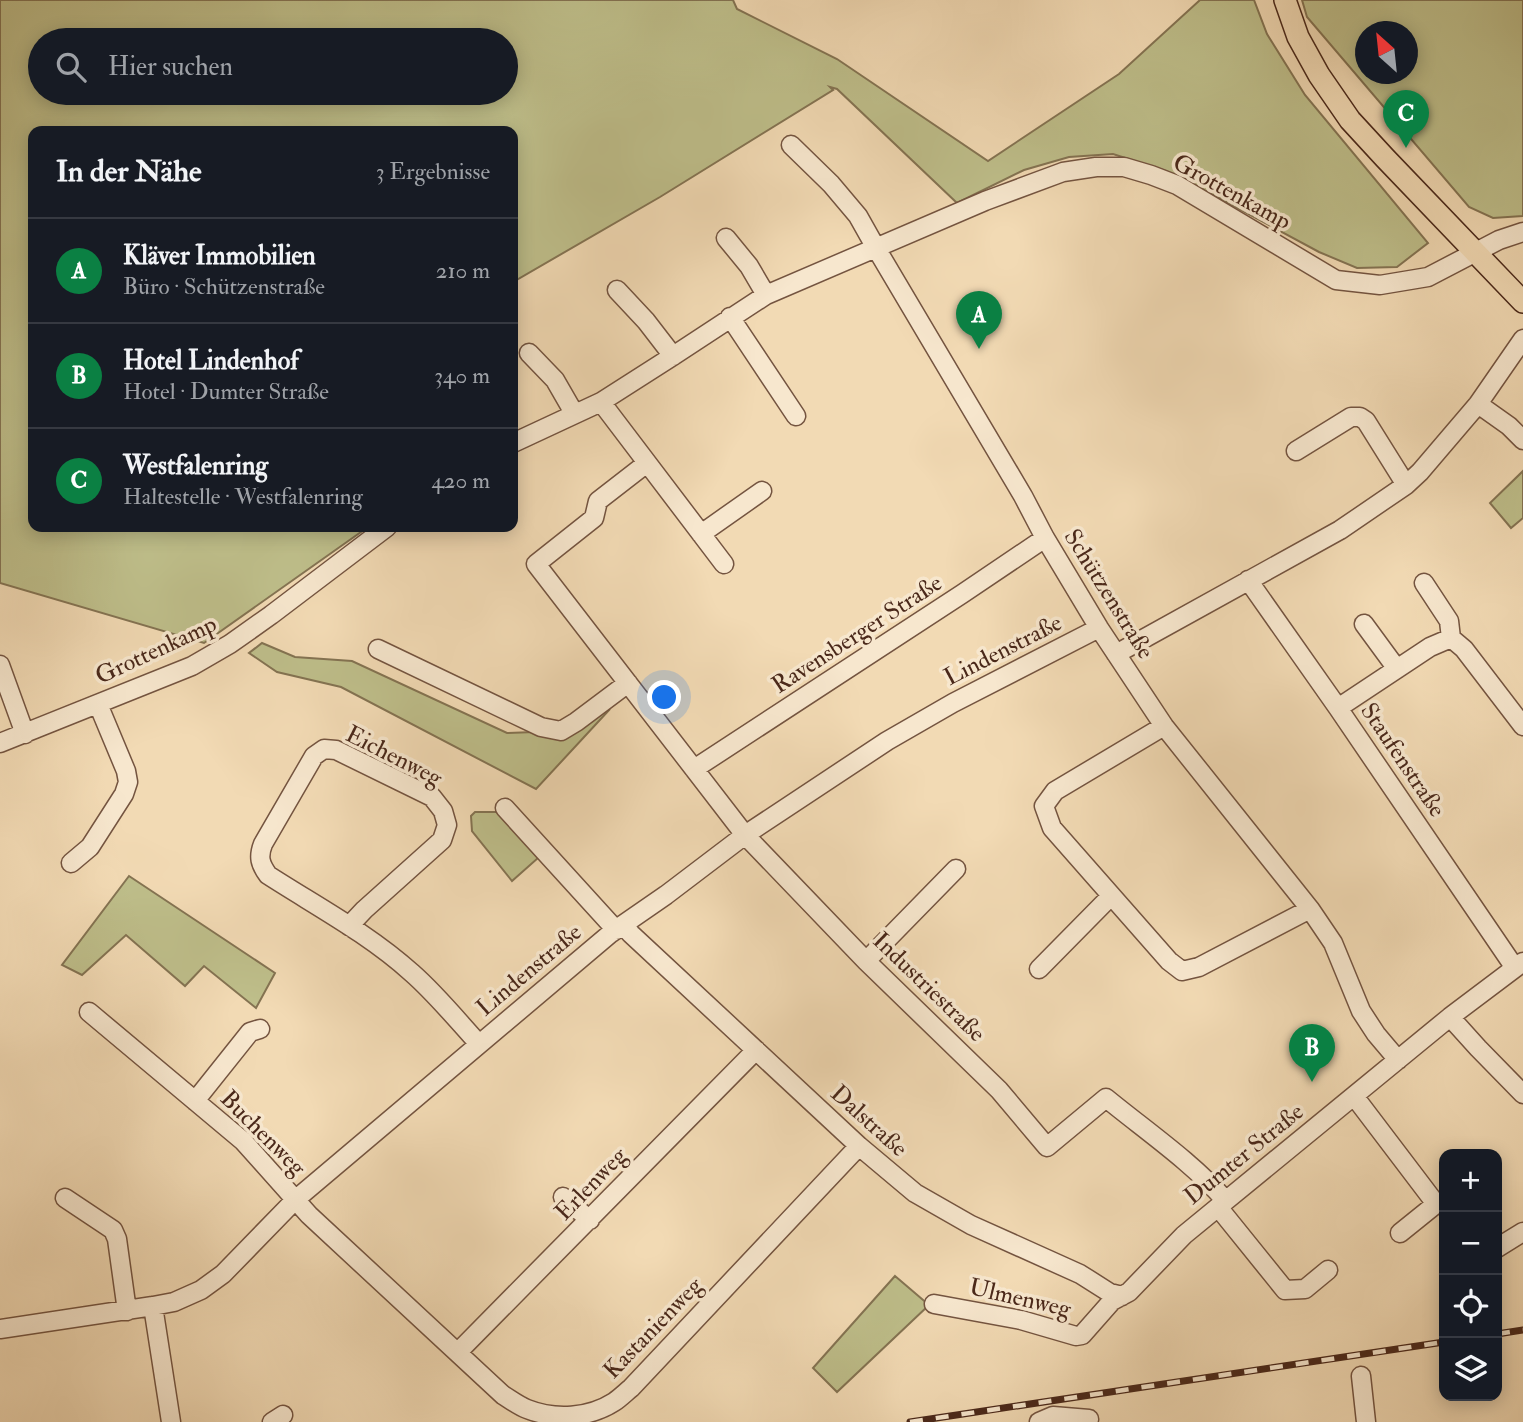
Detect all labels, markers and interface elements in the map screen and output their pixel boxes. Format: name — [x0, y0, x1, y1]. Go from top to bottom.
north arrow — [1355, 21, 1418, 84]
search box — [28, 28, 518, 105]
icon: search — [52, 48, 90, 86]
text: Hier suchen — [108, 51, 233, 83]
pin: C — [1383, 90, 1429, 148]
street label: Grottenkamp — [1167, 147, 1297, 237]
text: In der Nähe — [56, 153, 201, 190]
text: 3 Ergebnisse — [376, 157, 490, 186]
text: Kläver Immobilien — [123, 240, 316, 272]
text: A — [72, 256, 86, 285]
text: 210 m — [436, 256, 490, 285]
text: Büro · Schützenstraße — [123, 272, 325, 301]
pin: A — [956, 291, 1002, 349]
text: Hotel Lindenhof — [123, 345, 299, 377]
text: B — [71, 361, 87, 390]
text: 340 m — [434, 361, 490, 390]
text: Hotel · Dumter Straße — [123, 377, 329, 406]
text: Westfalenring — [123, 450, 268, 482]
text: C — [71, 466, 87, 495]
text: 420 m — [431, 466, 490, 495]
text: Haltestelle · Westfalenring — [123, 482, 363, 511]
street label: Schützenstraße — [1057, 523, 1161, 665]
street label: Ravensberger Straße — [766, 567, 948, 701]
street label: Lindenstraße — [939, 607, 1067, 693]
street label: Grottenkamp — [90, 608, 222, 692]
your location — [647, 680, 681, 714]
street label: Staufenstraße — [1353, 697, 1453, 823]
street label: Eichenweg — [340, 718, 449, 794]
street label: Lindenstraße — [470, 917, 588, 1023]
street label: Industriestraße — [866, 925, 992, 1049]
pin: B — [1289, 1024, 1335, 1082]
street label: Dalstraße — [824, 1078, 914, 1164]
street label: Buchenweg — [213, 1083, 313, 1183]
street label: Dumter Straße — [1178, 1096, 1310, 1212]
street label: Erlenweg — [548, 1140, 635, 1227]
map controls — [1439, 1149, 1502, 1401]
button: + — [1439, 1149, 1502, 1212]
button: − — [1439, 1212, 1502, 1275]
street label: Kastanienweg — [597, 1270, 710, 1385]
street label: Ulmenweg — [966, 1271, 1075, 1325]
button: locate — [1439, 1275, 1502, 1338]
button: layers — [1439, 1338, 1502, 1401]

